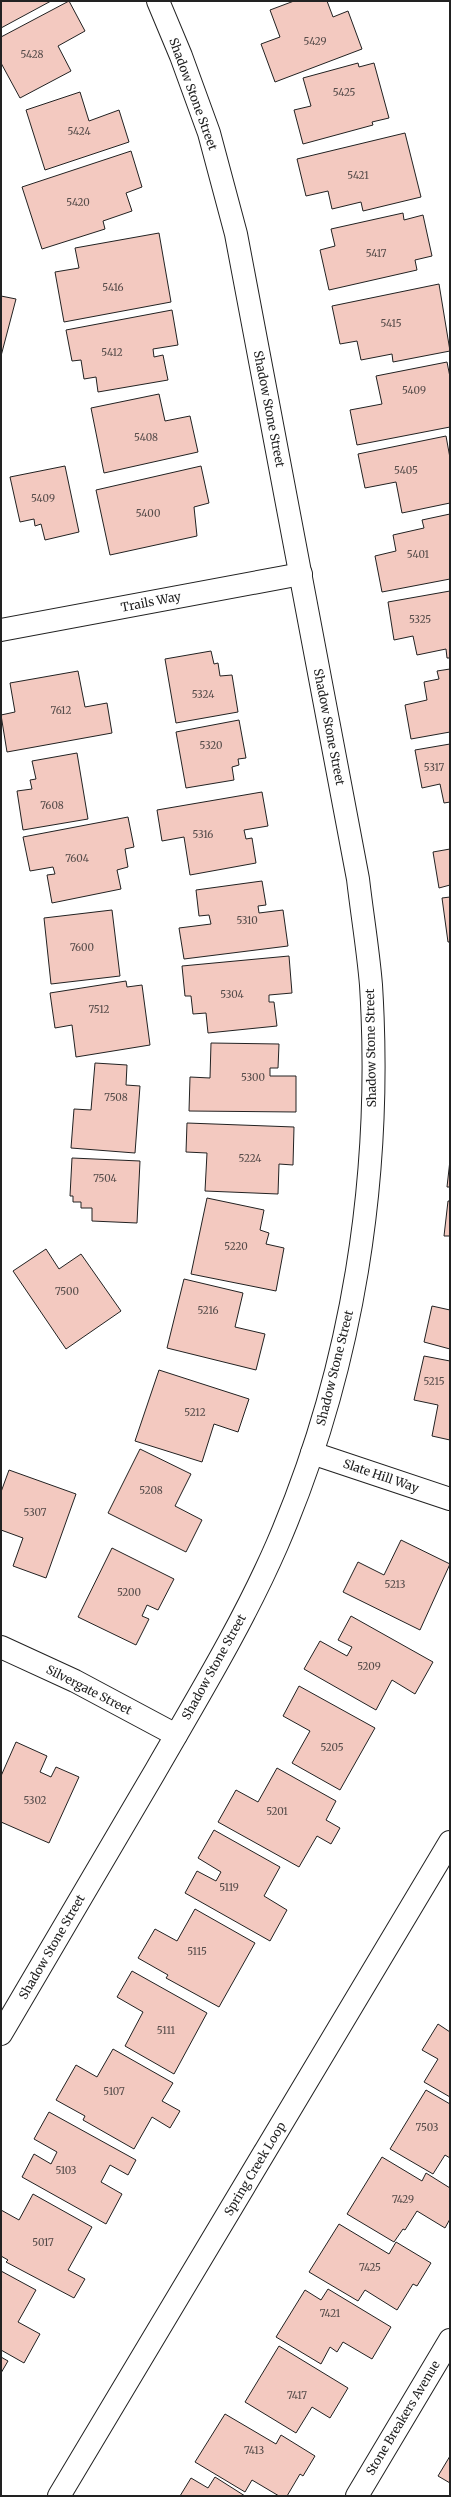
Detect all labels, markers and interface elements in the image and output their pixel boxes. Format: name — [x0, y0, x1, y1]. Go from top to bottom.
house number: 5429 — [303, 35, 327, 48]
street label: Shadow Stone Street — [166, 36, 221, 152]
house number: 5428 — [20, 48, 44, 61]
house number: 5425 — [333, 86, 356, 99]
house number: 5424 — [67, 125, 91, 138]
house number: 5421 — [347, 169, 369, 182]
house number: 5420 — [66, 196, 90, 209]
house number: 5417 — [366, 247, 387, 260]
house number: 5416 — [102, 281, 124, 294]
house number: 5415 — [380, 317, 402, 330]
house number: 5412 — [101, 346, 123, 359]
street label: Shadow Stone Street — [251, 349, 288, 469]
house number: 5409 — [402, 384, 426, 397]
house number: 5408 — [134, 431, 158, 444]
house number: 5405 — [394, 464, 418, 477]
house number: 5409 — [31, 492, 55, 505]
house number: 5400 — [136, 507, 160, 520]
house number: 5401 — [407, 548, 430, 561]
street label: Trails Way — [120, 588, 182, 615]
house number: 5325 — [409, 613, 431, 626]
street label: Shadow Stone Street — [311, 667, 348, 787]
house number: 5324 — [192, 688, 214, 701]
house number: 7612 — [51, 704, 71, 717]
house number: 5320 — [200, 739, 222, 752]
house number: 5317 — [424, 761, 444, 774]
house number: 7608 — [40, 799, 64, 812]
house number: 5316 — [193, 828, 213, 841]
house number: 7604 — [65, 852, 89, 865]
house number: 5310 — [236, 914, 258, 927]
house number: 7600 — [70, 941, 94, 954]
house number: 5304 — [220, 988, 244, 1001]
street label: Shadow Stone Street — [362, 988, 379, 1107]
house number: 7512 — [88, 1003, 110, 1016]
house number: 5300 — [241, 1071, 265, 1084]
house number: 7508 — [104, 1091, 128, 1104]
house number: 5224 — [239, 1152, 261, 1165]
house number: 7504 — [93, 1172, 117, 1185]
house number: 5220 — [224, 1240, 248, 1253]
house number: 7500 — [55, 1285, 79, 1298]
house number: 5216 — [197, 1304, 219, 1317]
street label: Shadow Stone Street — [313, 1308, 356, 1427]
house number: 5215 — [423, 1375, 445, 1388]
house number: 5212 — [184, 1406, 206, 1419]
street label: Slate Hill Way — [341, 1456, 421, 1495]
house number: 5208 — [139, 1484, 163, 1497]
house number: 5307 — [24, 1506, 47, 1519]
house number: 5213 — [385, 1578, 406, 1591]
house number: 5200 — [117, 1586, 141, 1599]
street label: Shadow Stone Street — [178, 1611, 249, 1722]
house number: 5209 — [357, 1660, 381, 1673]
street label: Silvergate Street — [44, 1662, 135, 1718]
house number: 5205 — [320, 1741, 344, 1754]
house number: 5302 — [23, 1794, 47, 1807]
house number: 5201 — [266, 1805, 288, 1818]
house number: 5119 — [219, 1881, 239, 1894]
street label: Shadow Stone Street — [15, 1891, 88, 2002]
house number: 5115 — [187, 1945, 207, 1958]
house number: 5111 — [157, 2024, 176, 2037]
house number: 5107 — [103, 2085, 125, 2098]
street label: Spring Creek Loop — [221, 2119, 289, 2218]
house number: 7503 — [416, 2121, 439, 2134]
house number: 5103 — [55, 2164, 77, 2177]
house number: 7429 — [392, 2193, 414, 2206]
house number: 5017 — [32, 2236, 54, 2249]
house number: 7425 — [359, 2261, 381, 2274]
house number: 7421 — [320, 2307, 341, 2320]
street label: Stone Breakers Avenue — [362, 2358, 443, 2478]
house number: 7417 — [287, 2389, 307, 2402]
house number: 7413 — [244, 2444, 264, 2457]

